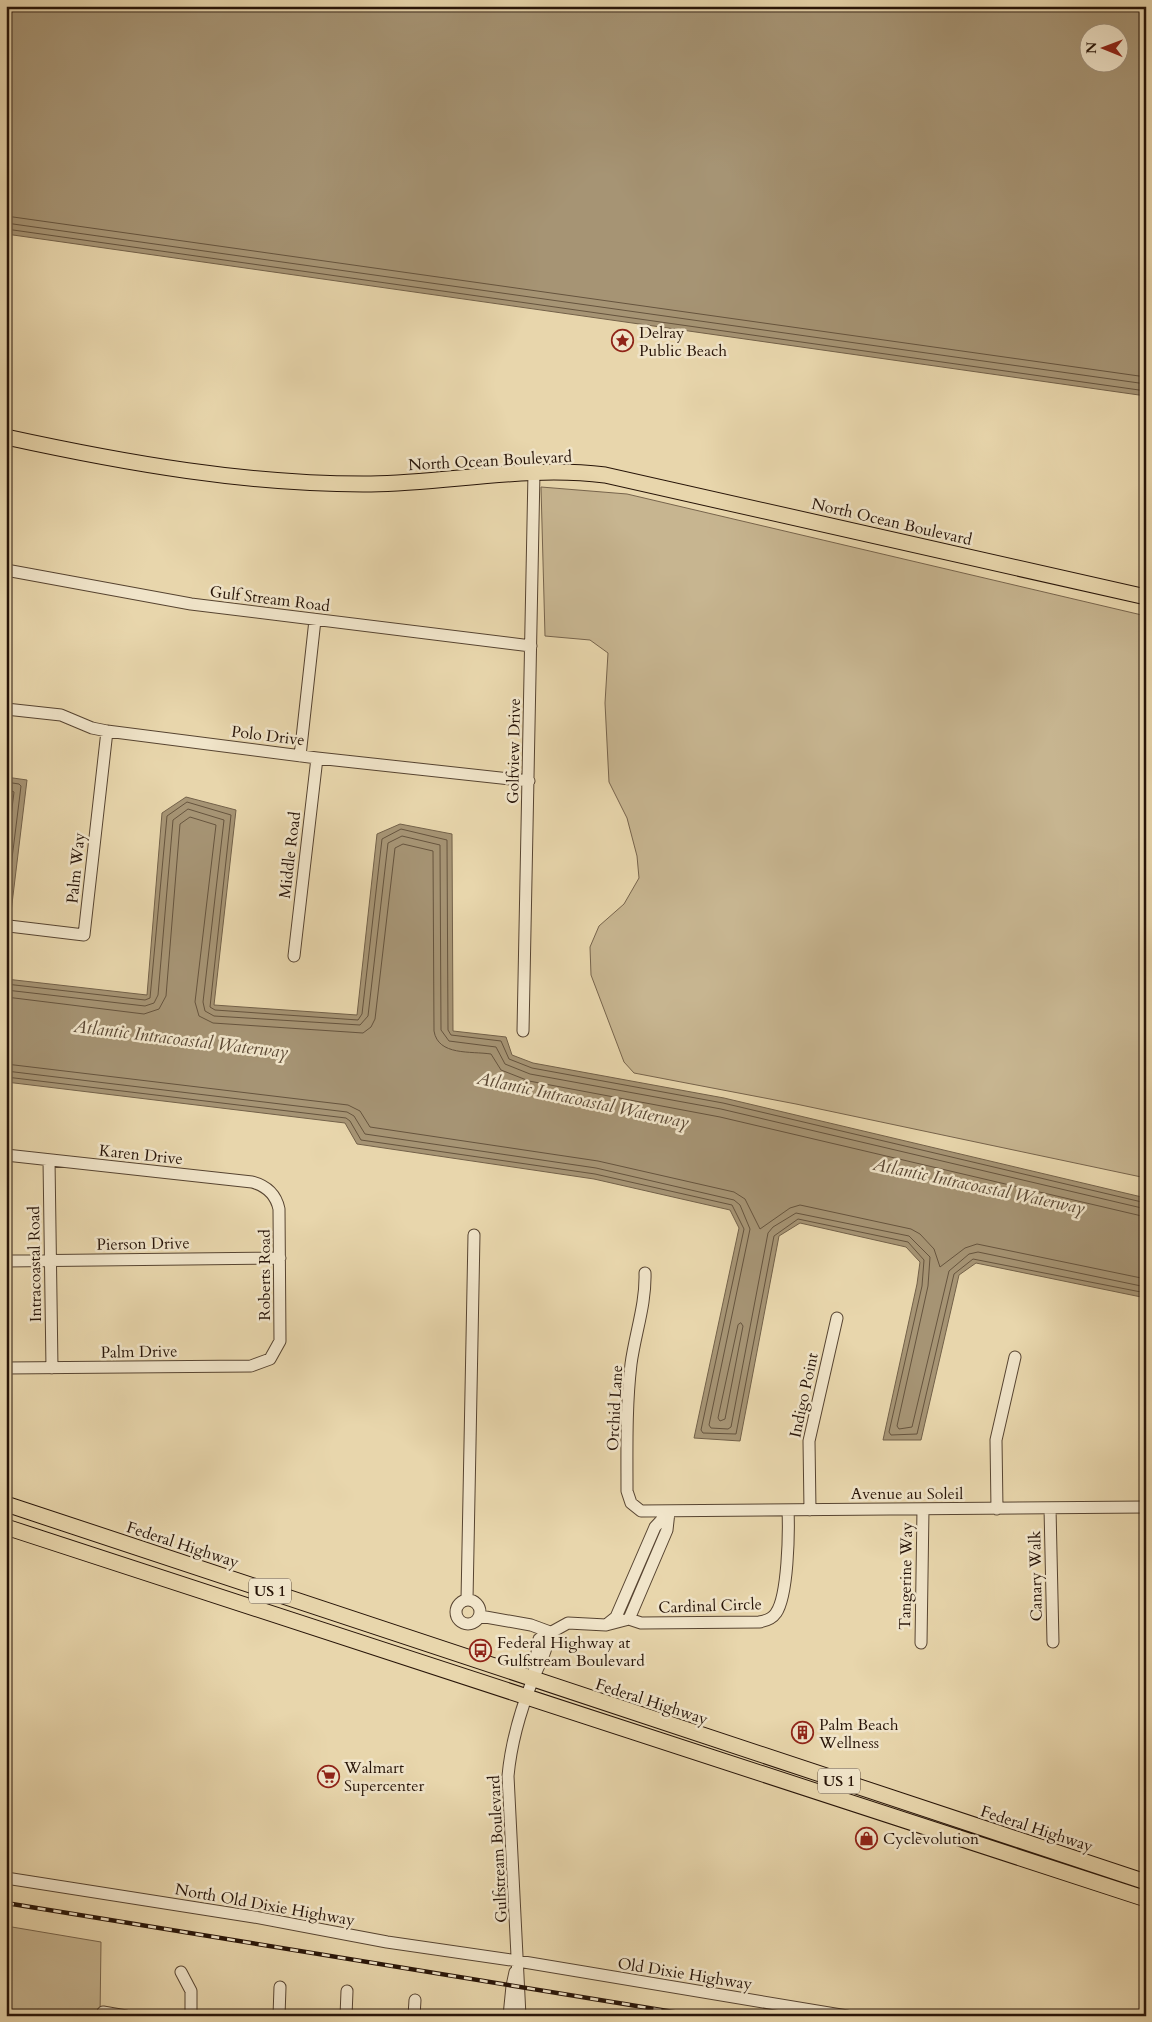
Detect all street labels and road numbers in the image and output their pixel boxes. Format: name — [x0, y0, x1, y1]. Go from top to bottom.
street label: North Ocean Boulevard — [408, 446, 573, 476]
street label: North Ocean Boulevard — [809, 493, 975, 551]
street label: Gulf Stream Road — [209, 581, 332, 617]
street label: Golfview Drive — [502, 698, 526, 804]
street label: Polo Drive — [230, 721, 306, 751]
street label: Middle Road — [274, 810, 306, 900]
street label: Palm Way — [61, 831, 91, 905]
street label: Karen Drive — [98, 1140, 184, 1170]
street label: Intracoastal Road — [23, 1205, 47, 1322]
street label: Roberts Road — [254, 1229, 276, 1321]
street label: Pierson Drive — [96, 1232, 190, 1256]
street label: Palm Drive — [100, 1340, 178, 1364]
street label: Indigo Point — [784, 1351, 824, 1440]
street label: Orchid Lane — [602, 1365, 628, 1452]
street label: Avenue au Soleil — [851, 1483, 963, 1505]
street label: Federal Highway — [124, 1516, 242, 1574]
street label: Tangerine Way — [894, 1521, 918, 1630]
street label: Canary Walk — [1024, 1530, 1048, 1622]
road number: US 1 — [249, 1578, 291, 1604]
street label: Cardinal Circle — [658, 1593, 762, 1619]
street label: Federal Highway — [593, 1673, 711, 1731]
road number: US 1 — [818, 1768, 860, 1794]
street label: Gulfstream Boulevard — [483, 1774, 513, 1923]
street label: Federal Highway — [978, 1800, 1096, 1858]
street label: North Old Dixie Highway — [173, 1878, 357, 1932]
street label: Old Dixie Highway — [616, 1952, 754, 1996]

